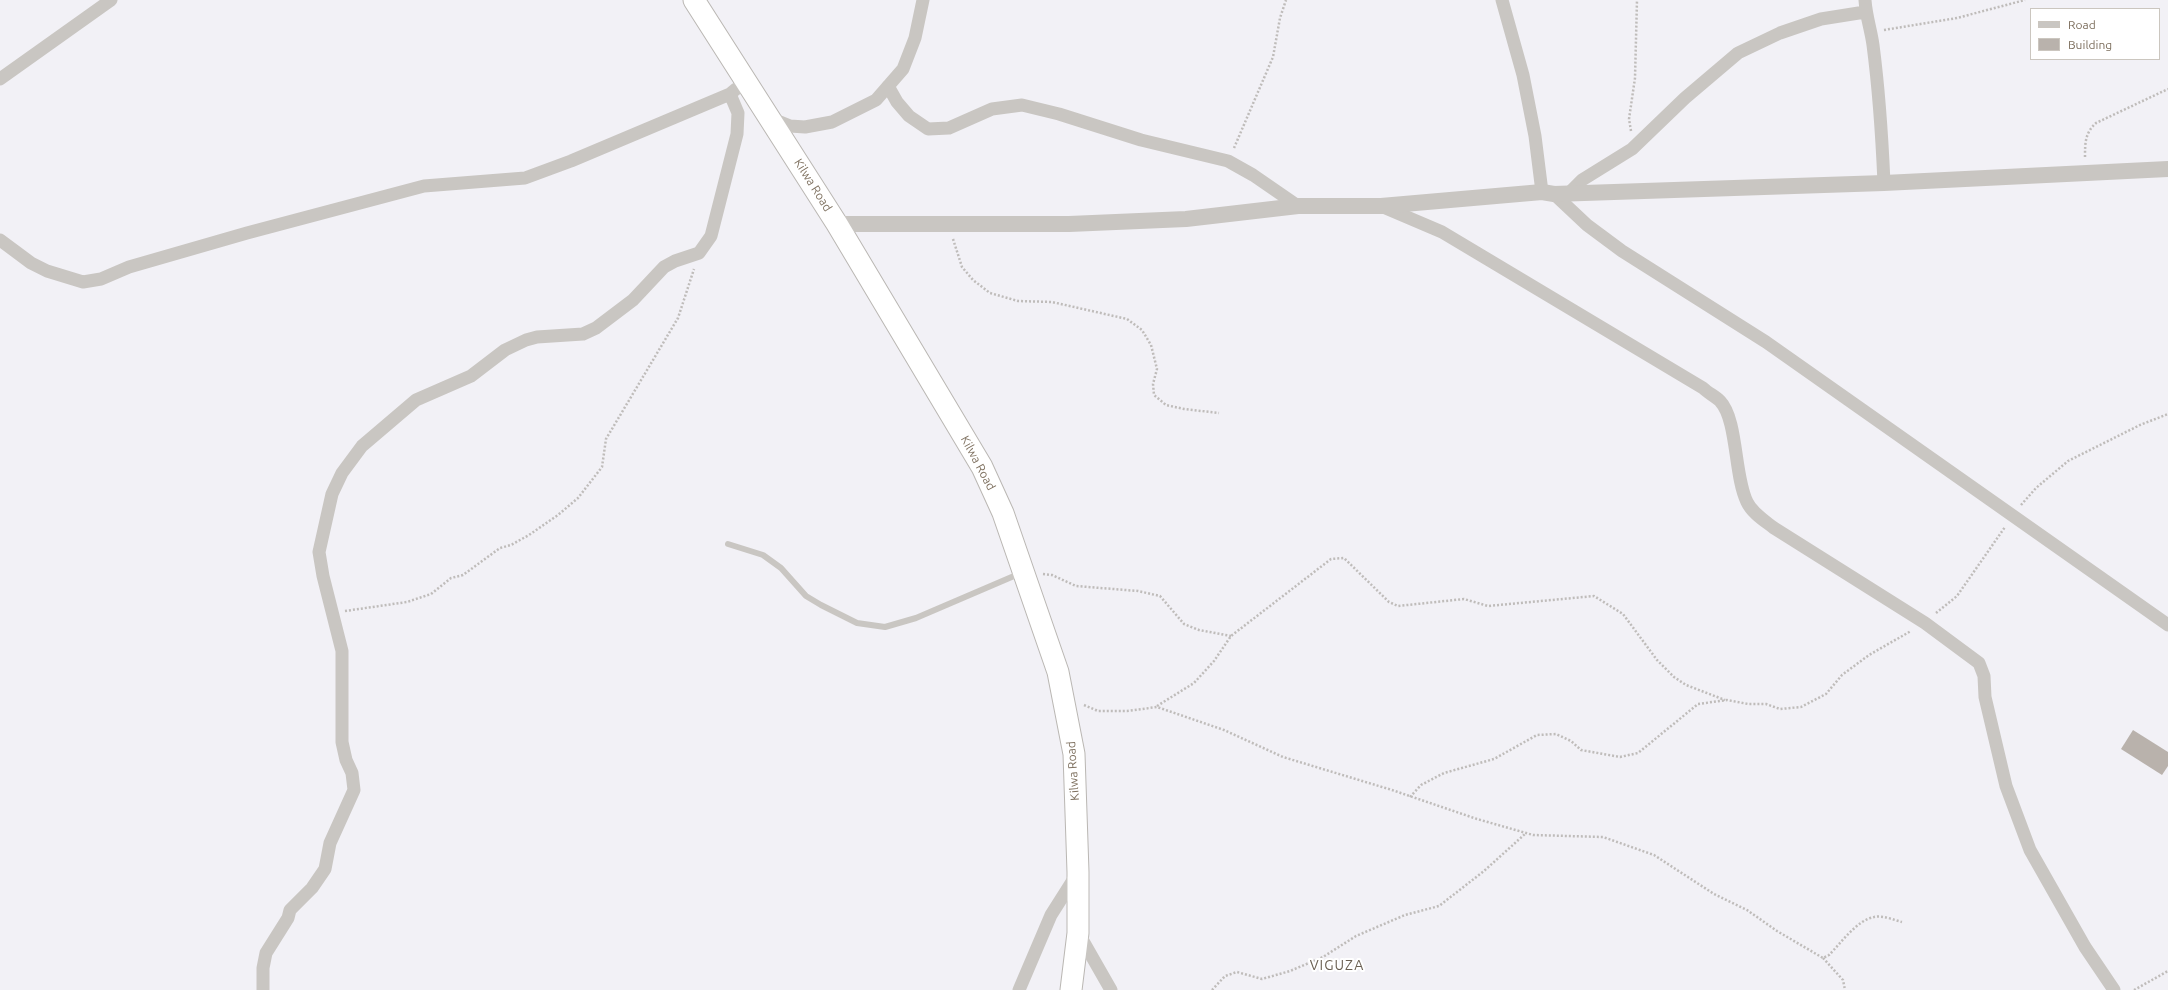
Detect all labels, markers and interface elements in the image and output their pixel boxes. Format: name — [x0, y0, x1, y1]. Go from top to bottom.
legend — [2030, 8, 2160, 60]
text: Road — [2068, 18, 2096, 31]
text: Building — [2068, 38, 2112, 51]
street label: Kilwa Road — [791, 156, 835, 214]
street label: Kilwa Road — [958, 433, 998, 493]
street label: Kilwa Road — [1064, 741, 1082, 801]
district label: VIGUZA — [1310, 957, 1364, 973]

